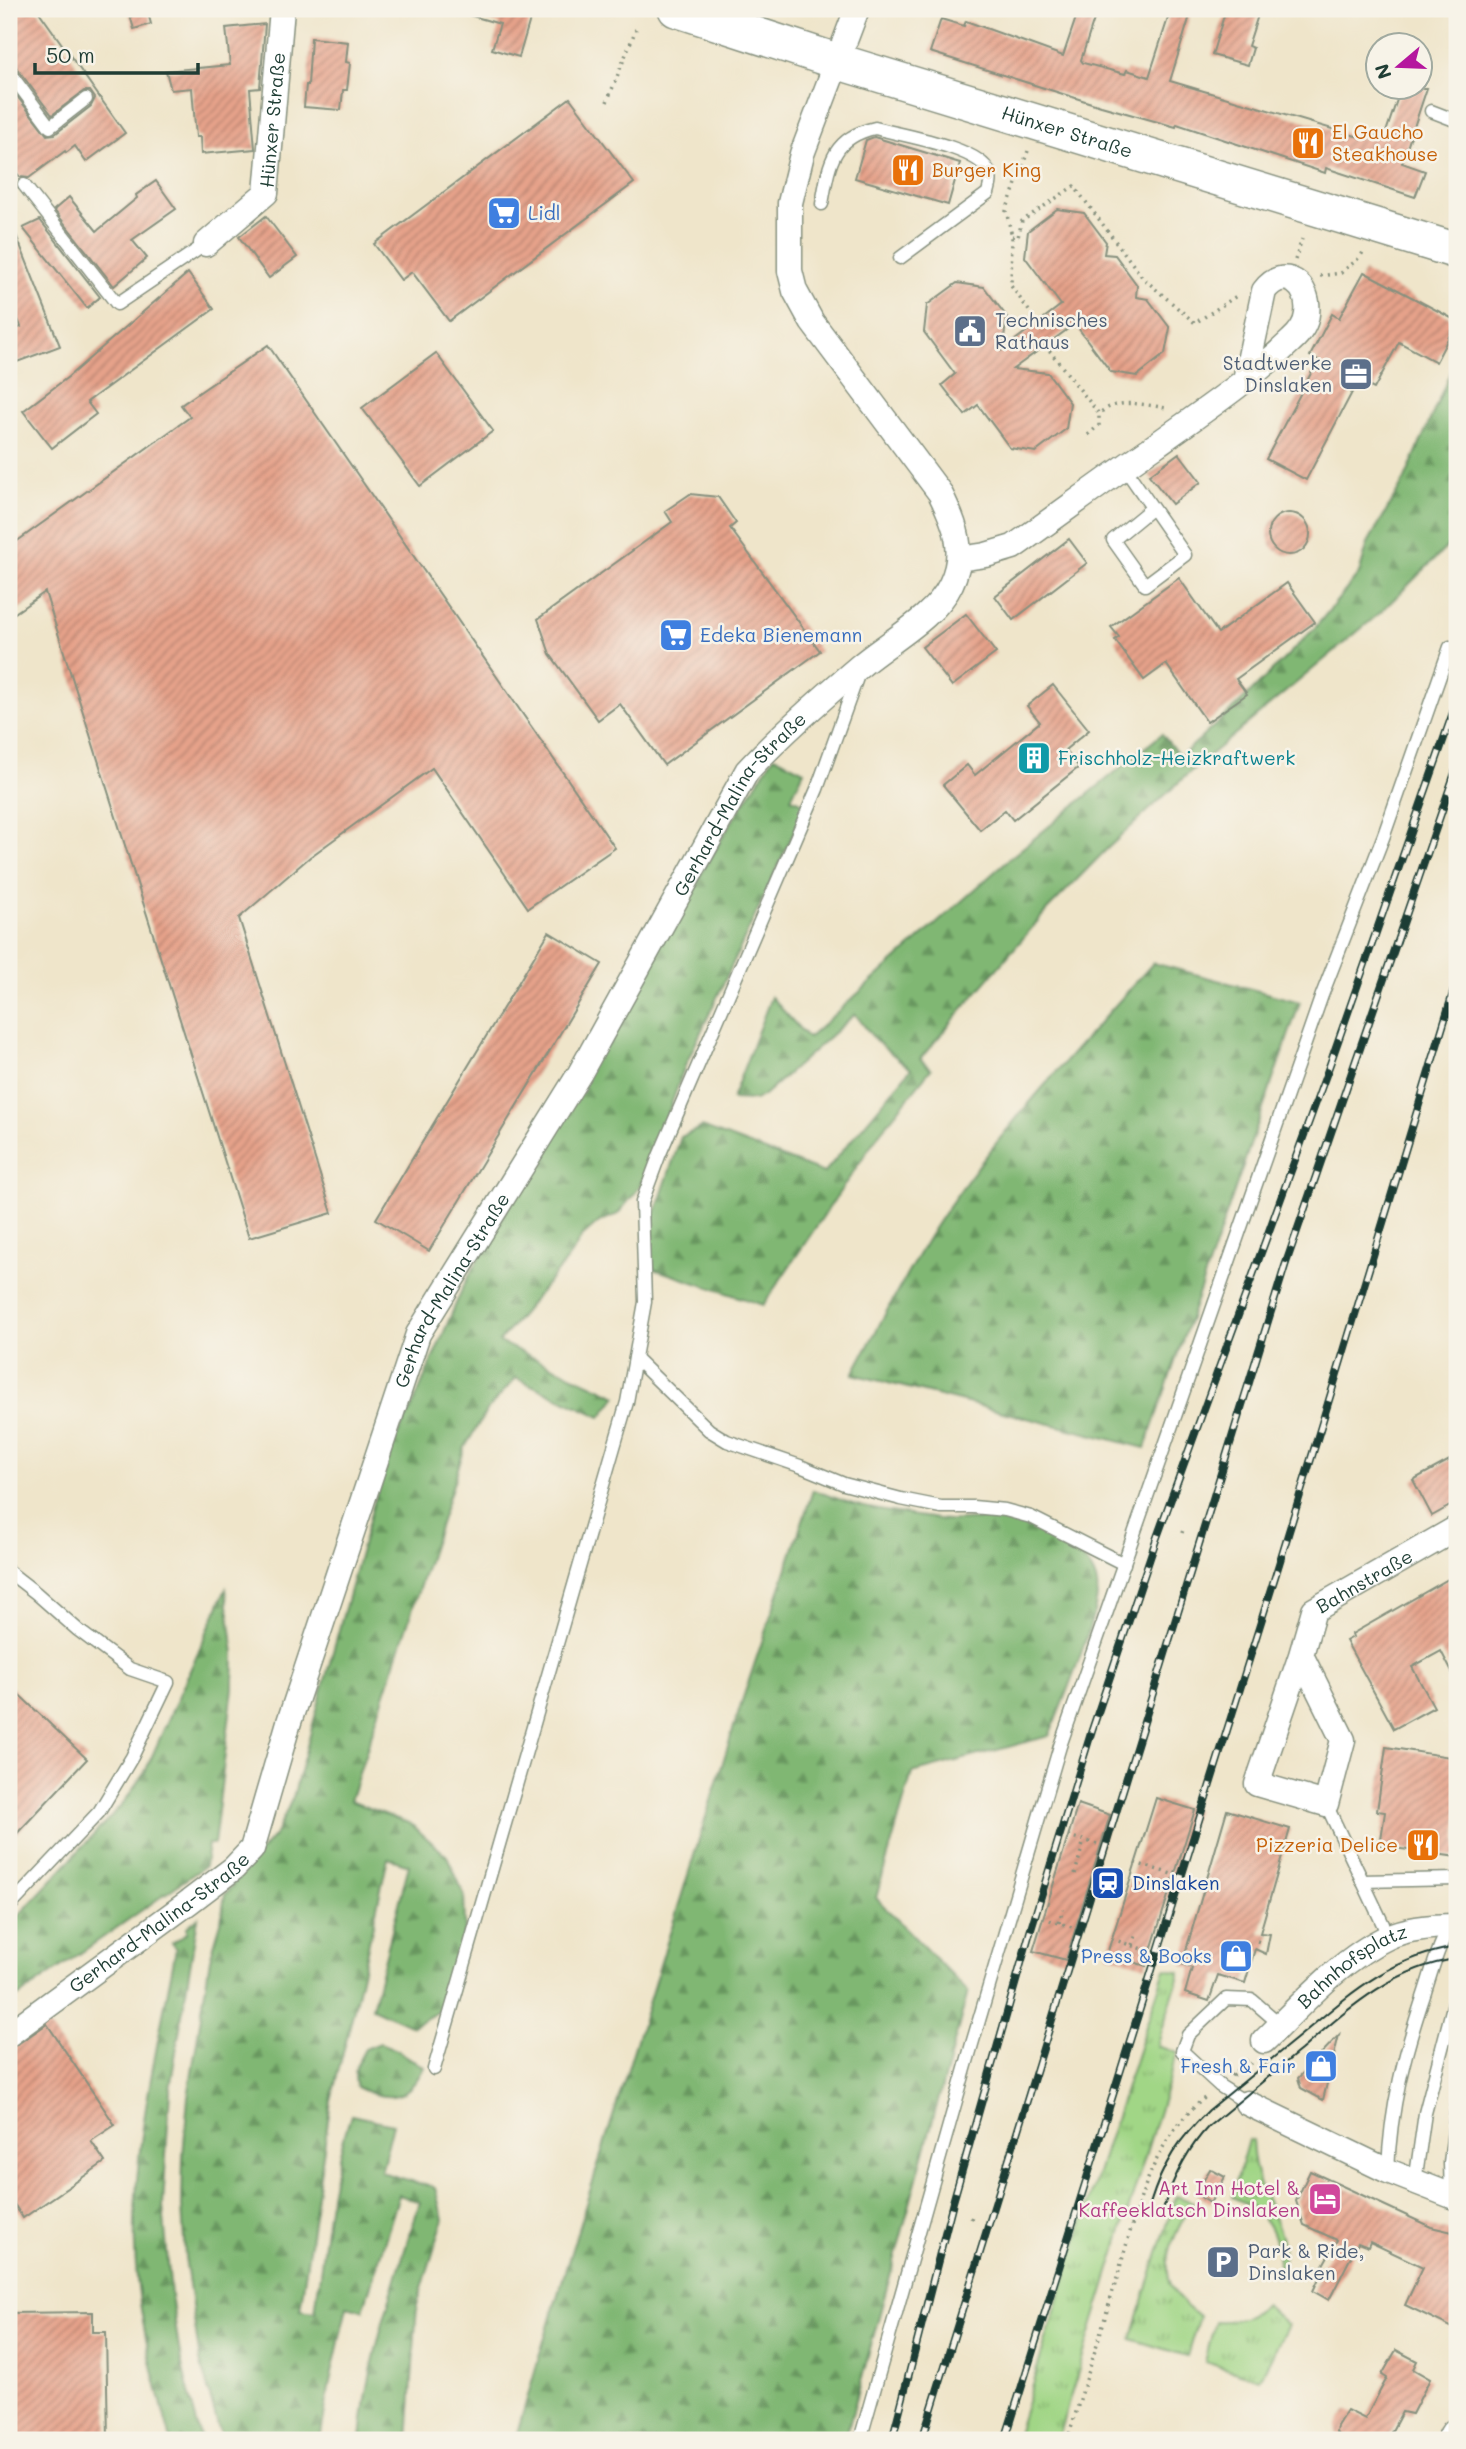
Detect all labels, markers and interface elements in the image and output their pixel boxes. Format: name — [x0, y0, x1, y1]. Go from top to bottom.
scale bar — [35, 32, 198, 76]
north arrow — [1364, 32, 1434, 102]
text: 50 m — [46, 41, 95, 68]
street label: Hünxer Straße — [254, 51, 290, 189]
text: N — [1368, 61, 1397, 83]
street label: Hünxer Straße — [999, 99, 1136, 163]
place label: El Gaucho Steakhouse — [1332, 119, 1438, 166]
restaurant icon: El Gaucho Steakhouse — [1289, 124, 1327, 162]
restaurant icon: Burger King — [889, 151, 927, 189]
place label: Burger King — [932, 157, 1041, 182]
supermarket icon: Lidl — [485, 194, 523, 232]
place label: Lidl — [528, 200, 561, 225]
place label: Technisches Rathaus — [995, 307, 1108, 354]
public building icon: Technisches Rathaus — [951, 312, 989, 350]
place label: Stadtwerke Dinslaken — [1223, 350, 1332, 397]
office icon: Stadtwerke Dinslaken — [1337, 355, 1375, 393]
supermarket icon: Edeka Bienemann — [657, 616, 695, 654]
place label: Edeka Bienemann — [700, 622, 862, 647]
street label: Gerhard-Malina-Straße — [667, 706, 811, 900]
building icon: Frischholz-Heizkraftwerk — [1015, 739, 1053, 777]
place label: Frischholz-Heizkraftwerk — [1058, 745, 1295, 770]
street label: Gerhard-Malina-Straße — [388, 1188, 515, 1391]
street label: Bahnstraße — [1311, 1543, 1417, 1618]
restaurant icon: Pizzeria Delice — [1404, 1826, 1442, 1864]
place label: Pizzeria Delice — [1256, 1832, 1398, 1857]
street label: Gerhard-Malina-Straße — [63, 1846, 255, 1998]
station icon: Dinslaken — [1089, 1864, 1127, 1902]
place label: Dinslaken — [1132, 1870, 1220, 1895]
street label: Bahnhofsplatz — [1291, 1918, 1410, 2013]
shop icon: Press & Books — [1217, 1937, 1255, 1975]
place label: Press & Books — [1081, 1943, 1212, 1968]
shop icon: Fresh & Fair — [1302, 2047, 1340, 2085]
place label: Fresh & Fair — [1180, 2053, 1296, 2078]
place label: Art Inn Hotel & Kaffeeklatsch Dinslaken — [1078, 2175, 1300, 2222]
hotel icon: Art Inn Hotel & Kaffeeklatsch Dinslaken — [1306, 2180, 1344, 2218]
place label: Park & Ride, Dinslaken — [1248, 2238, 1364, 2285]
parking icon: Park & Ride, Dinslaken — [1204, 2243, 1242, 2281]

